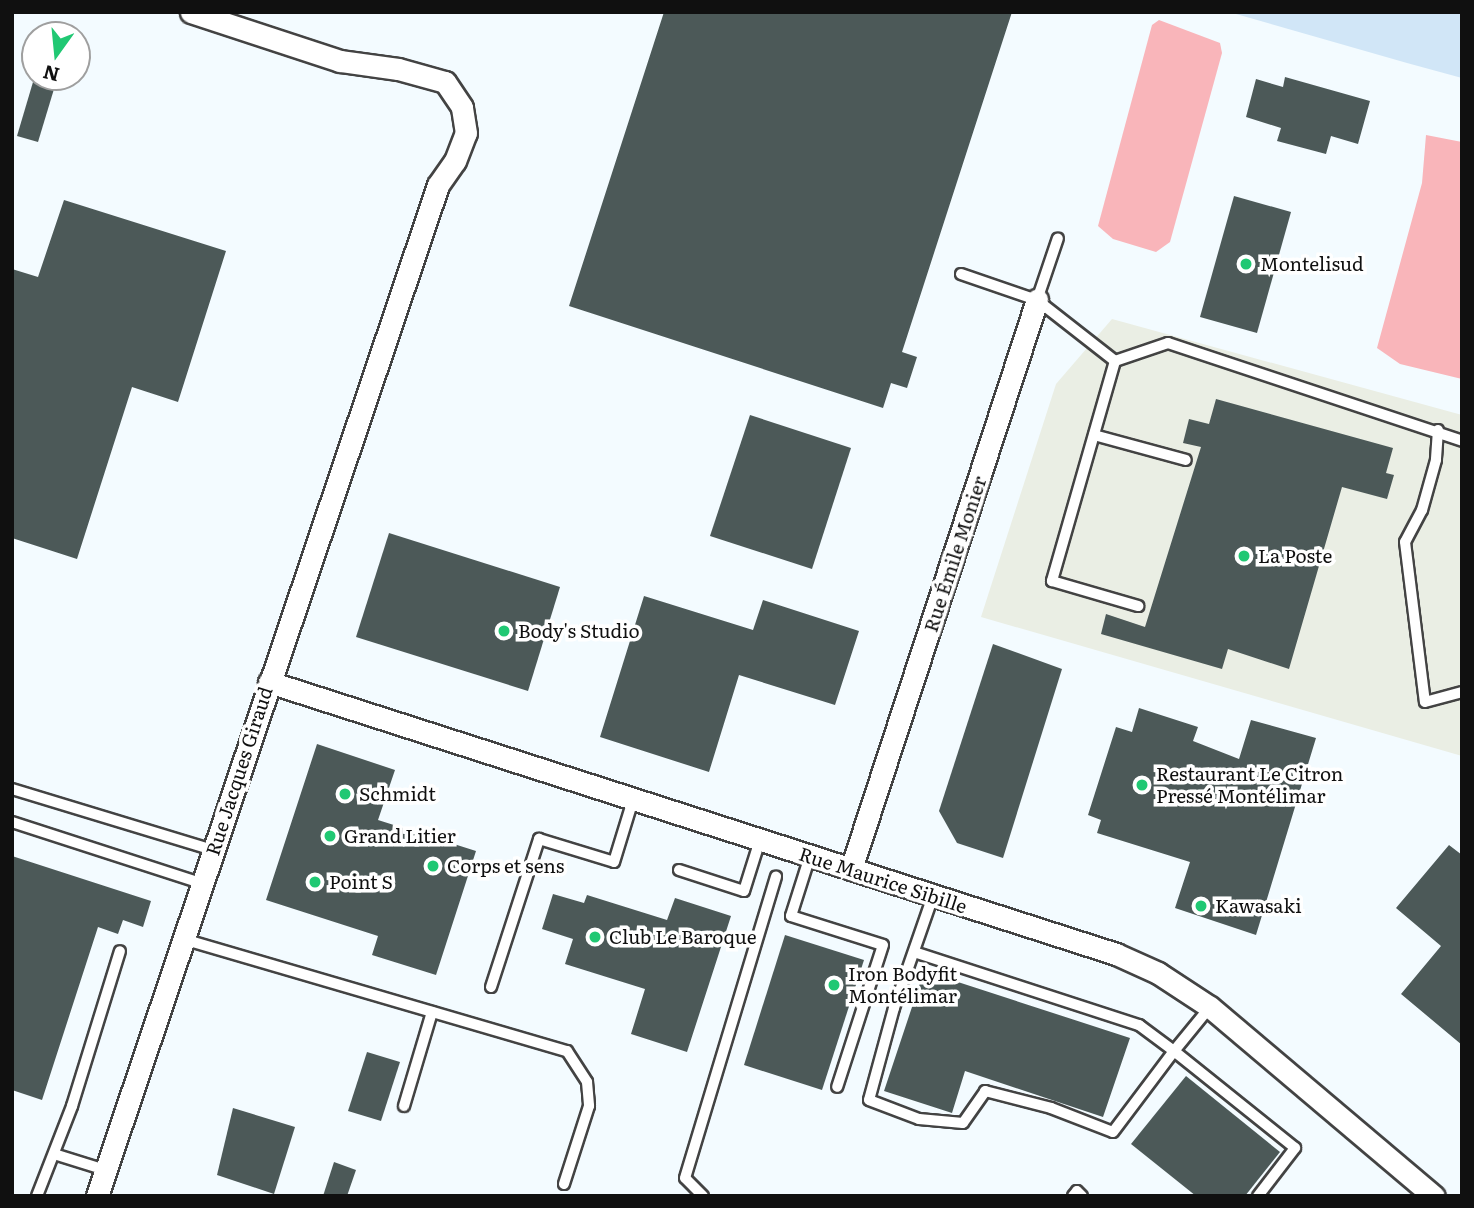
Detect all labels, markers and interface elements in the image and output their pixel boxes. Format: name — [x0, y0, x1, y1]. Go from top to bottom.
north arrow — [21, 21, 91, 91]
text: N — [40, 59, 62, 90]
place label: Montelisud — [1260, 253, 1364, 275]
marker: Montelisud — [1238, 256, 1254, 272]
street label: Rue Émile Monier — [919, 473, 991, 635]
place label: La Poste — [1258, 545, 1332, 567]
marker: La Poste — [1236, 548, 1252, 564]
place label: Body's Studio — [518, 620, 640, 642]
marker: Body's Studio — [496, 623, 512, 639]
street label: Rue Jacques Giraud — [201, 684, 277, 858]
place label: Restaurant Le Citron Pressé Montélimar — [1156, 763, 1343, 807]
marker: Restaurant Le Citron Pressé Montélimar — [1134, 777, 1150, 793]
place label: Schmidt — [359, 783, 436, 805]
marker: Schmidt — [337, 786, 353, 802]
place label: Grand Litier — [344, 825, 456, 847]
marker: Grand Litier — [322, 828, 338, 844]
street label: Rue Maurice Sibille — [796, 842, 970, 918]
place label: Corps et sens — [447, 855, 564, 877]
marker: Corps et sens — [425, 858, 441, 874]
place label: Point S — [329, 871, 393, 893]
marker: Point S — [307, 874, 323, 890]
place label: Kawasaki — [1215, 895, 1302, 917]
marker: Kawasaki — [1193, 898, 1209, 914]
place label: Club Le Baroque — [609, 926, 757, 948]
marker: Club Le Baroque — [587, 929, 603, 945]
place label: Iron Bodyfit Montélimar — [848, 963, 957, 1007]
marker: Iron Bodyfit Montélimar — [826, 977, 842, 993]

